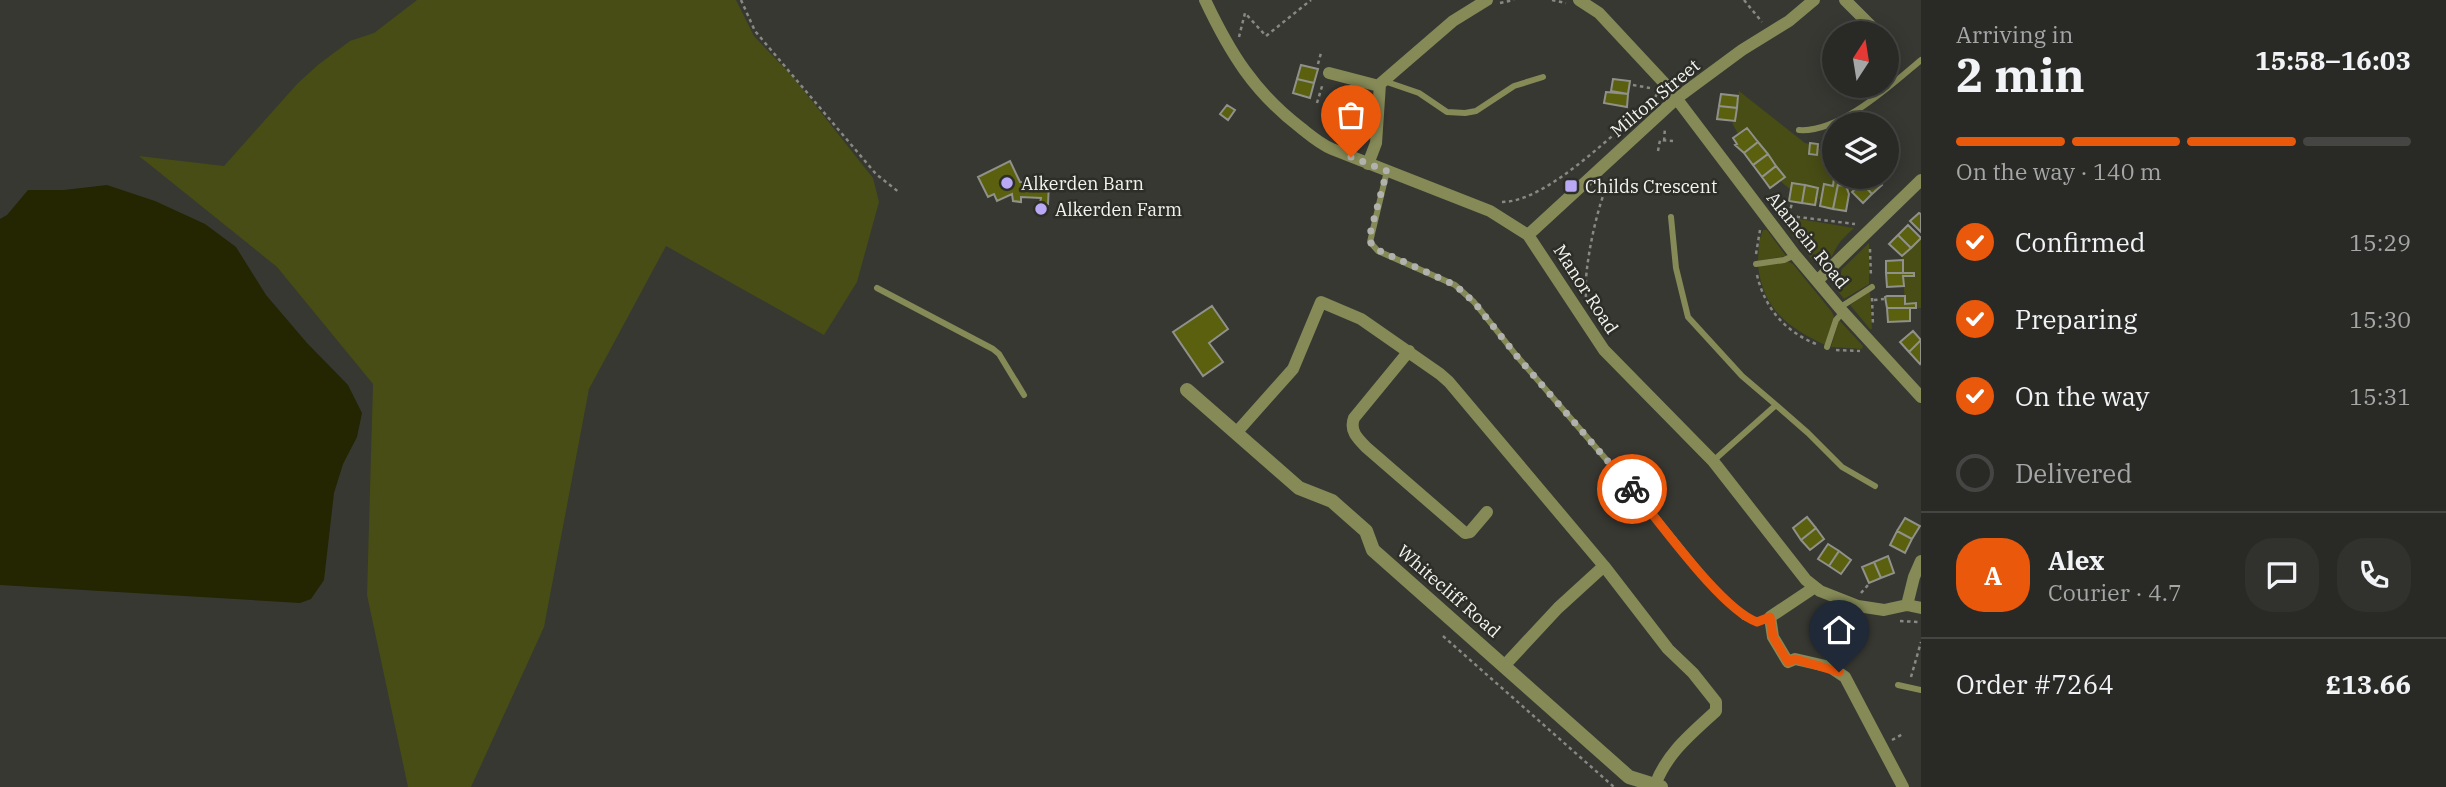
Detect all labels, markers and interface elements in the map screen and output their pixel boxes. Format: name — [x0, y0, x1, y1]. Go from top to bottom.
text: Arriving in — [1956, 19, 2073, 49]
north arrow — [1822, 21, 1899, 98]
map controls — [1822, 21, 1899, 189]
text: 15:58–16:03 — [2255, 43, 2411, 77]
text: 2 min — [1956, 45, 2085, 105]
street label: Milton Street — [1606, 54, 1704, 142]
pin — [1321, 85, 1381, 157]
icon: bag — [1332, 96, 1370, 134]
button: layers — [1822, 112, 1899, 189]
text: On the way · 140 m — [1956, 156, 2162, 186]
place label: Alkerden Barn — [1021, 172, 1144, 195]
marker: Alkerden Barn — [999, 175, 1015, 191]
place label: Childs Crescent — [1585, 175, 1717, 198]
marker: Childs Crescent — [1563, 178, 1579, 194]
street label: Alamein Road — [1762, 187, 1854, 293]
place label: Alkerden Farm — [1055, 198, 1182, 221]
marker: Alkerden Farm — [1033, 201, 1049, 217]
icon: check — [1956, 223, 1994, 261]
text: Confirmed — [2015, 225, 2146, 259]
text: 15:29 — [2349, 227, 2411, 257]
street label: Manor Road — [1549, 240, 1624, 338]
icon: check — [1956, 300, 1994, 338]
text: Preparing — [2015, 302, 2137, 336]
text: 15:30 — [2349, 304, 2411, 334]
icon: check — [1956, 377, 1994, 415]
text: On the way — [2015, 379, 2149, 413]
text: 15:31 — [2349, 381, 2411, 411]
courier — [1597, 454, 1667, 524]
text: Delivered — [2015, 456, 2132, 490]
icon: bike — [1613, 470, 1651, 508]
button: chat — [2245, 538, 2319, 612]
button: phone — [2337, 538, 2411, 612]
street label: Whitecliff Road — [1392, 540, 1506, 642]
text: Alex — [2048, 543, 2104, 577]
text: A — [1984, 558, 2002, 592]
text: Courier · 4.7 — [2048, 577, 2182, 607]
pin — [1809, 600, 1869, 672]
icon: home — [1820, 611, 1858, 649]
text: Order #7264 — [1956, 667, 2114, 701]
text: £13.66 — [2326, 667, 2411, 701]

